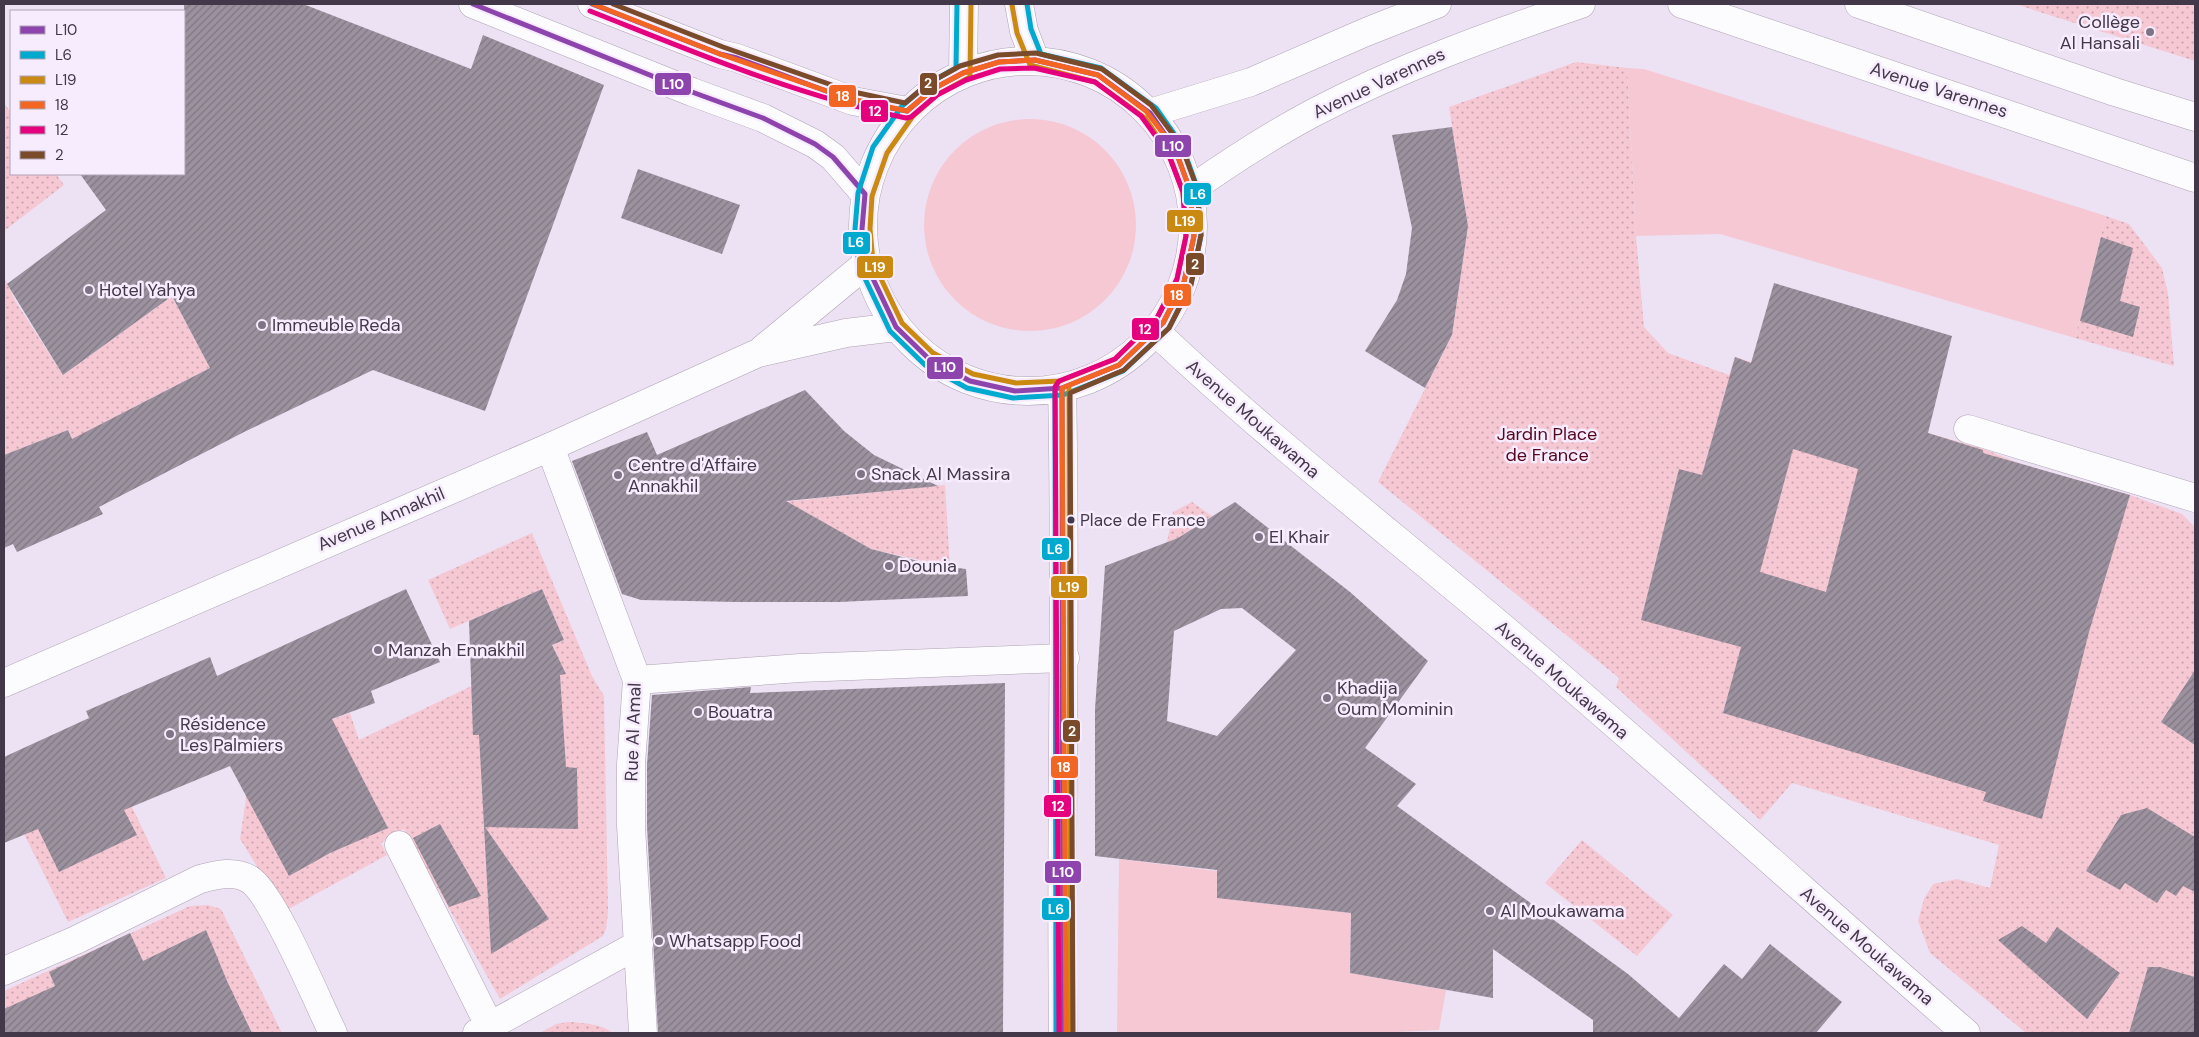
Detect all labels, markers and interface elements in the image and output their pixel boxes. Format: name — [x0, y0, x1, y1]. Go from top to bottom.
legend — [10, 10, 185, 175]
place label: Collège Al Hansali — [2060, 10, 2140, 55]
text: L10 — [55, 20, 77, 40]
marker: Collège Al Hansali — [2144, 26, 2156, 38]
street label: Avenue Varennes — [1309, 42, 1449, 124]
text: L6 — [55, 45, 72, 65]
street label: Avenue Varennes — [1867, 56, 2011, 124]
text: L19 — [55, 70, 77, 90]
line badge: L10 — [654, 72, 692, 96]
line badge: 2 — [919, 72, 938, 96]
text: 2 — [924, 74, 932, 92]
text: L10 — [662, 75, 684, 93]
line badge: 18 — [828, 84, 857, 108]
text: 18 — [836, 87, 850, 105]
text: 18 — [55, 95, 69, 115]
line badge: 12 — [860, 99, 889, 123]
text: 12 — [868, 102, 882, 120]
text: 12 — [55, 120, 68, 140]
line badge: L10 — [1154, 134, 1192, 158]
text: L10 — [1162, 137, 1184, 155]
text: 2 — [55, 145, 64, 165]
line badge: L6 — [1183, 182, 1212, 206]
text: L6 — [1190, 185, 1206, 203]
line badge: L19 — [1166, 209, 1204, 233]
text: L19 — [1174, 212, 1196, 230]
line badge: L6 — [842, 231, 871, 255]
text: L6 — [848, 233, 864, 251]
line badge: 2 — [1185, 252, 1205, 276]
line badge: L19 — [856, 255, 894, 279]
text: 2 — [1191, 255, 1199, 273]
text: L19 — [864, 258, 886, 276]
place label: Hotel Yahya — [99, 278, 196, 302]
line badge: 18 — [1163, 283, 1192, 307]
marker: Hotel Yahya — [83, 284, 95, 296]
text: 18 — [1170, 286, 1184, 304]
place label: Immeuble Reda — [272, 313, 401, 337]
line badge: 12 — [1131, 317, 1160, 341]
marker: Immeuble Reda — [256, 319, 268, 331]
text: 12 — [1138, 320, 1152, 338]
street label: Avenue Moukawama — [1181, 354, 1325, 484]
line badge: L10 — [926, 356, 964, 380]
text: L10 — [934, 358, 956, 376]
park label: Jardin Place de France — [1497, 422, 1597, 467]
place label: Centre d'Affaire Annakhil — [628, 453, 757, 498]
place label: Snack Al Massira — [871, 462, 1010, 486]
marker: Snack Al Massira — [855, 468, 867, 480]
marker: Centre d'Affaire Annakhil — [612, 469, 624, 481]
street label: Avenue Annakhil — [314, 481, 448, 557]
place label: Place de France — [1080, 509, 1205, 531]
marker: Place de France — [1066, 515, 1076, 525]
place label: El Khair — [1269, 525, 1330, 549]
marker: El Khair — [1253, 531, 1265, 543]
line badge: L6 — [1041, 537, 1070, 561]
text: L6 — [1047, 540, 1063, 558]
place label: Dounia — [899, 554, 957, 578]
marker: Dounia — [883, 560, 895, 572]
line badge: L19 — [1050, 575, 1088, 599]
text: L19 — [1058, 578, 1080, 596]
street label: Avenue Moukawama — [1490, 615, 1634, 745]
place label: Manzah Ennakhil — [388, 638, 525, 662]
marker: Manzah Ennakhil — [372, 644, 384, 656]
place label: Khadija Oum Mominin — [1337, 676, 1453, 721]
street label: Rue Al Amal — [619, 682, 647, 782]
marker: Khadija Oum Mominin — [1321, 692, 1333, 704]
place label: Bouatra — [708, 700, 773, 724]
marker: Bouatra — [692, 706, 704, 718]
place label: Résidence Les Palmiers — [180, 712, 283, 757]
line badge: 2 — [1062, 719, 1081, 743]
text: 2 — [1068, 722, 1076, 740]
marker: Résidence Les Palmiers — [164, 728, 176, 740]
line badge: 18 — [1050, 755, 1079, 779]
text: 18 — [1057, 758, 1071, 776]
line badge: 12 — [1043, 794, 1072, 818]
text: 12 — [1051, 797, 1065, 815]
line badge: L10 — [1044, 860, 1082, 884]
text: L10 — [1052, 863, 1074, 881]
street label: Avenue Moukawama — [1795, 881, 1939, 1011]
line badge: L6 — [1041, 897, 1070, 921]
place label: Al Moukawama — [1500, 899, 1625, 923]
text: L6 — [1048, 900, 1064, 918]
marker: Al Moukawama — [1484, 905, 1496, 917]
place label: Whatsapp Food — [669, 929, 801, 953]
marker: Whatsapp Food — [653, 935, 665, 947]

